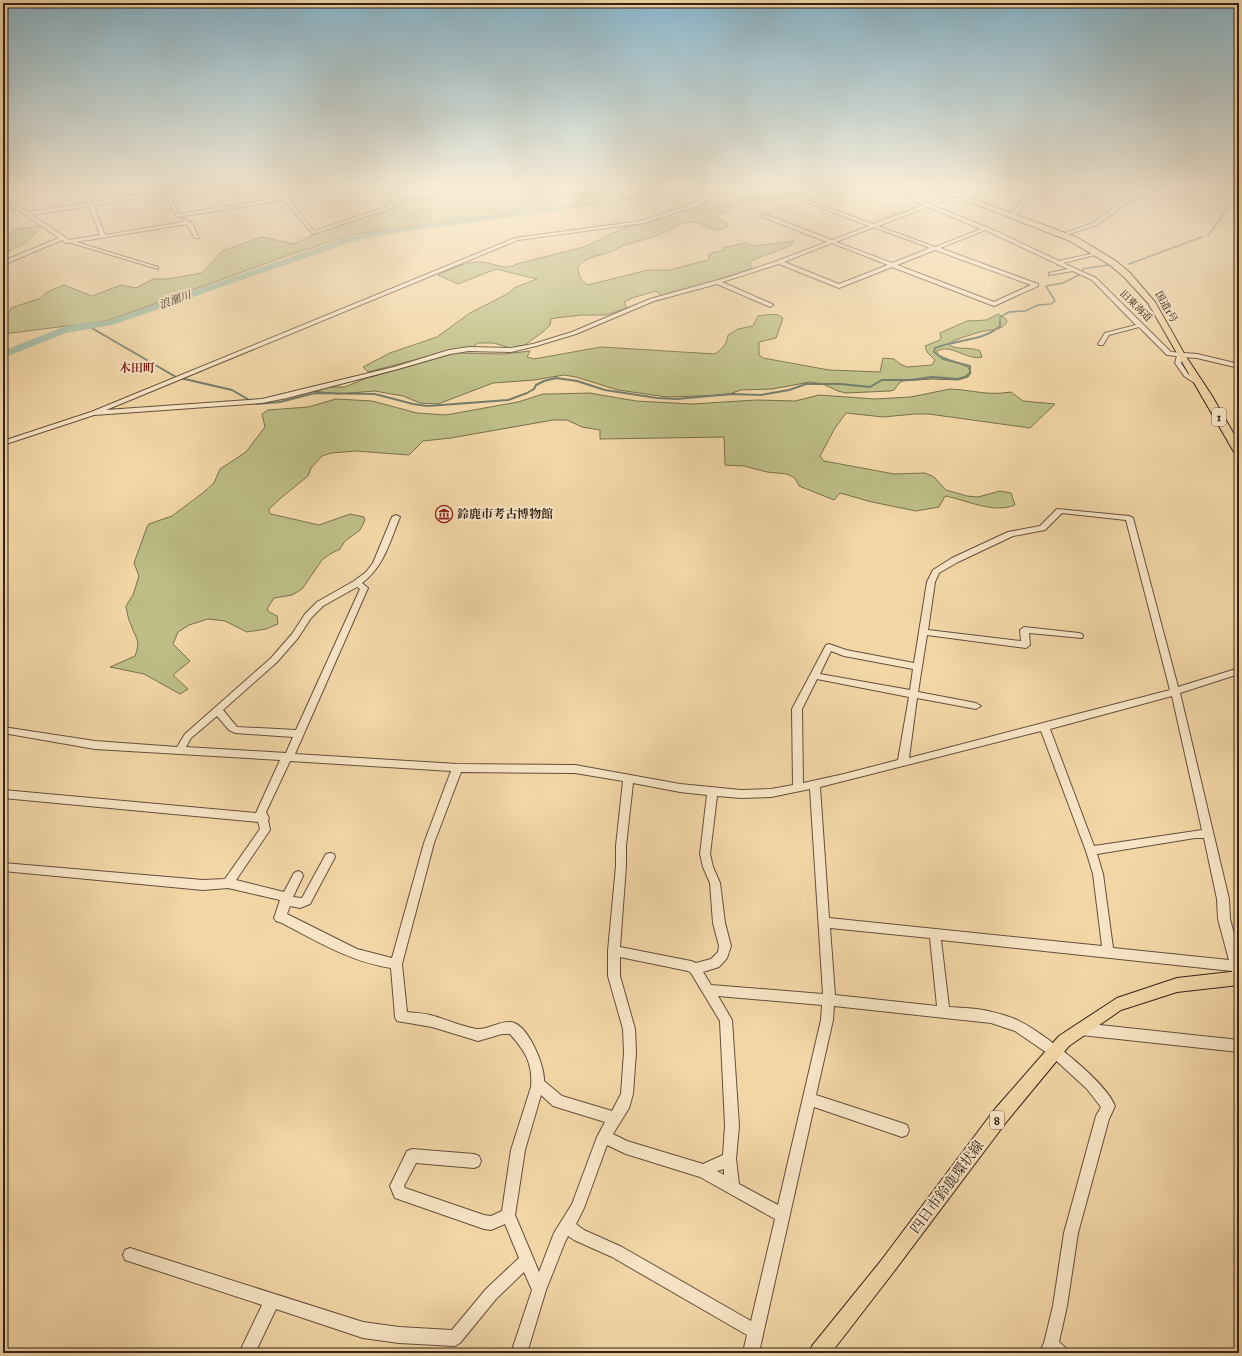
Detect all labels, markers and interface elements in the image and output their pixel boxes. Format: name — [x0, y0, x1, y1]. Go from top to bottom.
water label: 浪瀬川 — [157, 288, 194, 312]
street label: 旧東海道 — [1117, 288, 1155, 324]
street label: 国道1号 — [1152, 289, 1180, 325]
district label: 木田町 — [119, 361, 155, 375]
road number: 1 — [1212, 408, 1226, 426]
museum icon: 鈴鹿市考古博物館 — [434, 504, 454, 524]
place label: 鈴鹿市考古博物館 — [457, 507, 553, 521]
road number: 8 — [990, 1111, 1004, 1129]
street label: 四日市鈴鹿環状線 — [907, 1137, 987, 1237]

